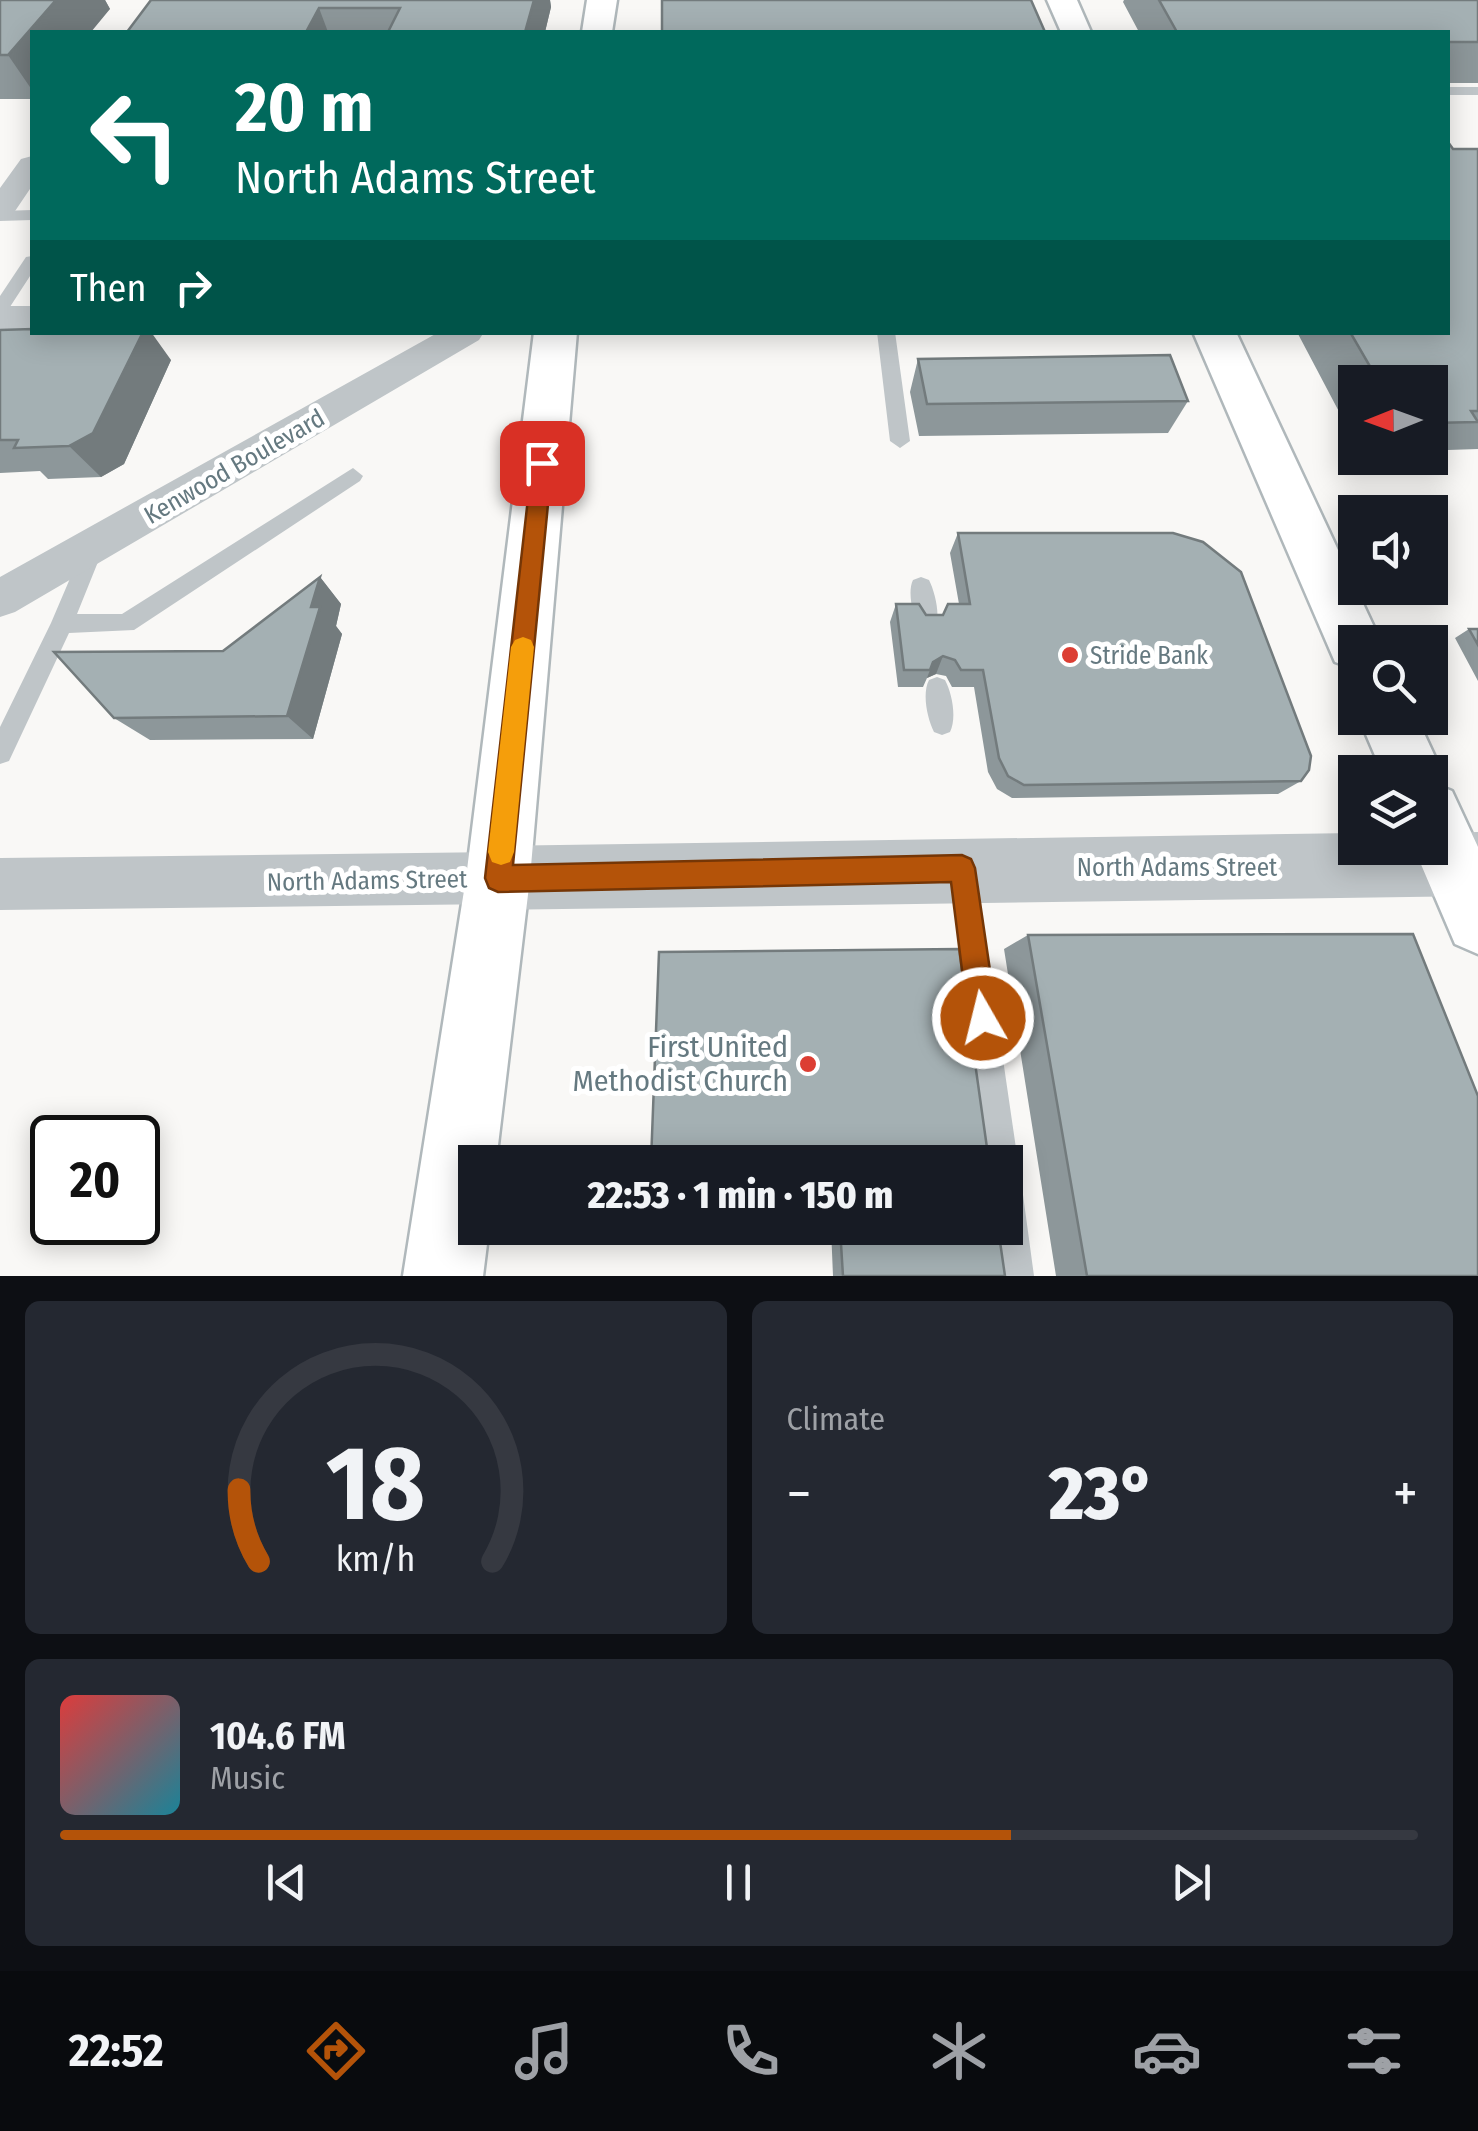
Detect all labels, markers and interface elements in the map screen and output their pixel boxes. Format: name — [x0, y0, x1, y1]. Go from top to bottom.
text: 20 m — [235, 66, 374, 150]
icon: left — [70, 70, 200, 200]
text: North Adams Street — [235, 151, 596, 205]
icon: right — [166, 260, 221, 315]
text: Then — [70, 265, 146, 311]
north arrow — [1338, 365, 1448, 475]
map controls — [1338, 365, 1448, 865]
street label: Kenwood Boulevard — [139, 403, 330, 531]
pin — [500, 421, 585, 506]
icon: arrive — [515, 436, 570, 491]
button: sound — [1338, 495, 1448, 605]
button: search — [1338, 625, 1448, 735]
place label: Stride Bank — [1090, 641, 1208, 671]
marker: Stride Bank — [1059, 644, 1081, 666]
button: layers — [1338, 755, 1448, 865]
street label: North Adams Street — [1077, 853, 1278, 883]
street label: North Adams Street — [267, 864, 468, 898]
position arrow — [931, 966, 1035, 1070]
place label: First United Methodist Church — [572, 1029, 788, 1099]
marker: First United Methodist Church — [797, 1053, 819, 1075]
speed limit sign: 20 — [30, 1115, 160, 1245]
text: 22:53 · 1 min · 150 m — [588, 1172, 893, 1218]
text: Climate — [787, 1400, 885, 1438]
text: 18 — [326, 1422, 425, 1547]
text: 23° — [1049, 1449, 1155, 1539]
text: − — [787, 1461, 811, 1527]
text: + — [1393, 1461, 1418, 1527]
text: km/h — [336, 1538, 416, 1580]
text: 104.6 FM — [210, 1713, 346, 1759]
text: Music — [210, 1759, 285, 1797]
icon: previous — [259, 1855, 314, 1910]
icon: pause — [711, 1855, 766, 1910]
icon: next — [1164, 1855, 1219, 1910]
icon: directions — [301, 2016, 371, 2086]
icon: music — [509, 2016, 579, 2086]
icon: phone — [716, 2016, 786, 2086]
icon: climate — [924, 2016, 994, 2086]
icon: car — [1132, 2016, 1202, 2086]
icon: filters — [1339, 2016, 1409, 2086]
text: 22:52 — [69, 2024, 164, 2078]

